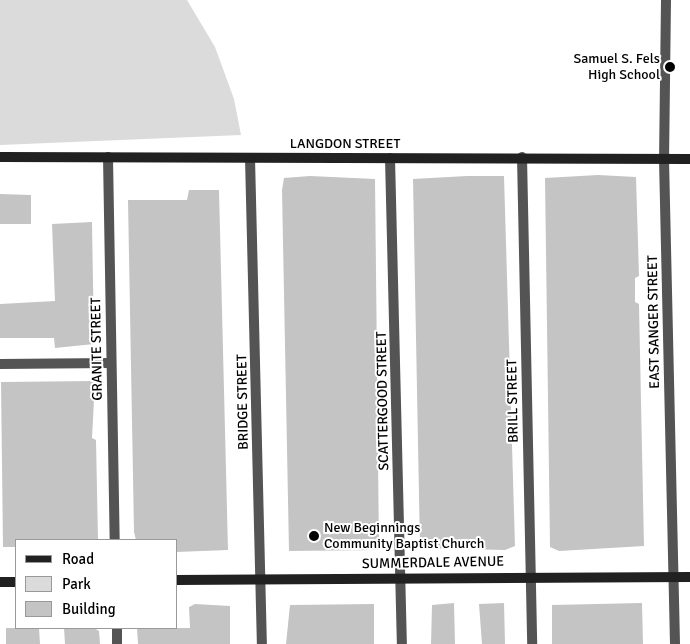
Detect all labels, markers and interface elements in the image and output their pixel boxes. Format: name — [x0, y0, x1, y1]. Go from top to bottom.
place label: Samuel S. Fels High School — [573, 51, 660, 84]
marker: Samuel S. Fels High School — [664, 61, 676, 73]
street label: LANGDON STREET — [290, 136, 400, 152]
street label: EAST SANGER STREET — [644, 255, 664, 389]
street label: GRANITE STREET — [88, 297, 106, 401]
street label: SCATTERGOOD STREET — [373, 331, 393, 471]
street label: BRIDGE STREET — [234, 354, 252, 450]
street label: BRILL STREET — [504, 359, 522, 443]
place label: New Beginnings Community Baptist Church — [324, 520, 484, 552]
marker: New Beginnings Community Baptist Church — [308, 530, 320, 542]
legend — [15, 539, 178, 629]
text: Road — [62, 550, 94, 568]
street label: SUMMERDALE AVENUE — [362, 553, 504, 573]
text: Park — [62, 575, 91, 593]
text: Building — [62, 600, 116, 618]

